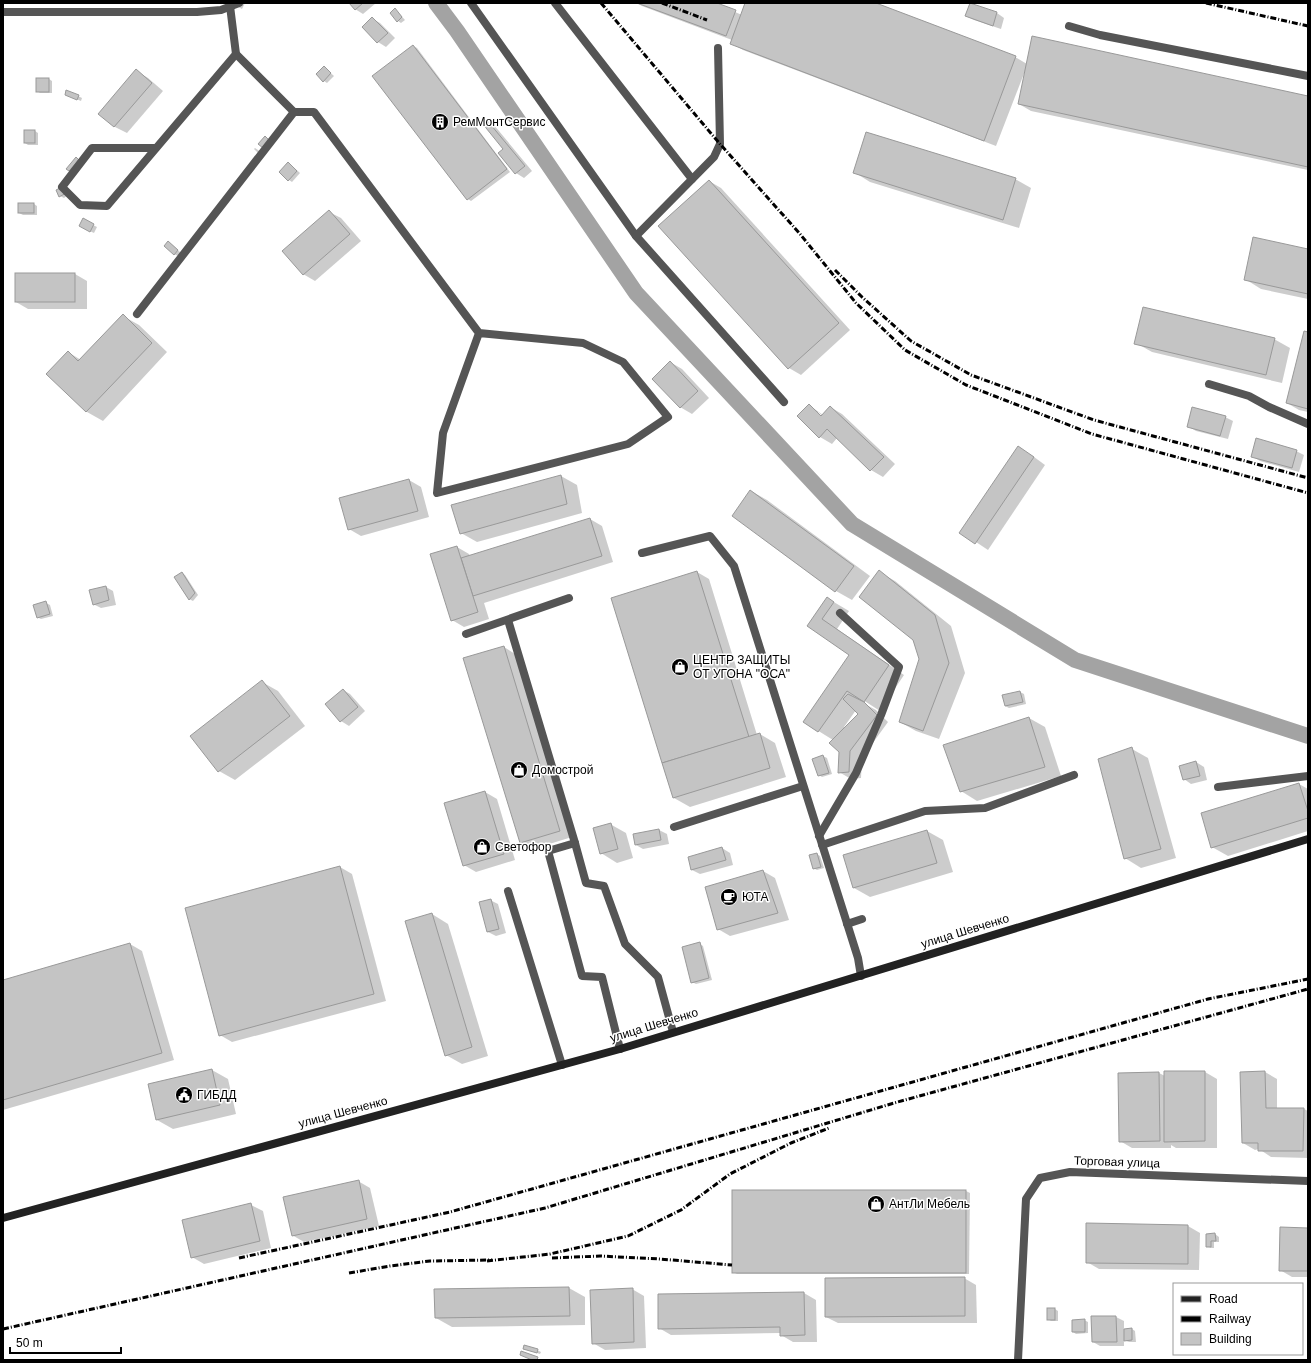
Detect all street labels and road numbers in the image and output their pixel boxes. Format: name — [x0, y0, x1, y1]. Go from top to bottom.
street label: улица Шевченко — [919, 911, 1011, 951]
street label: улица Шевченко — [608, 1005, 700, 1045]
street label: улица Шевченко — [297, 1093, 389, 1131]
street label: Торговая улица — [1074, 1153, 1161, 1171]

